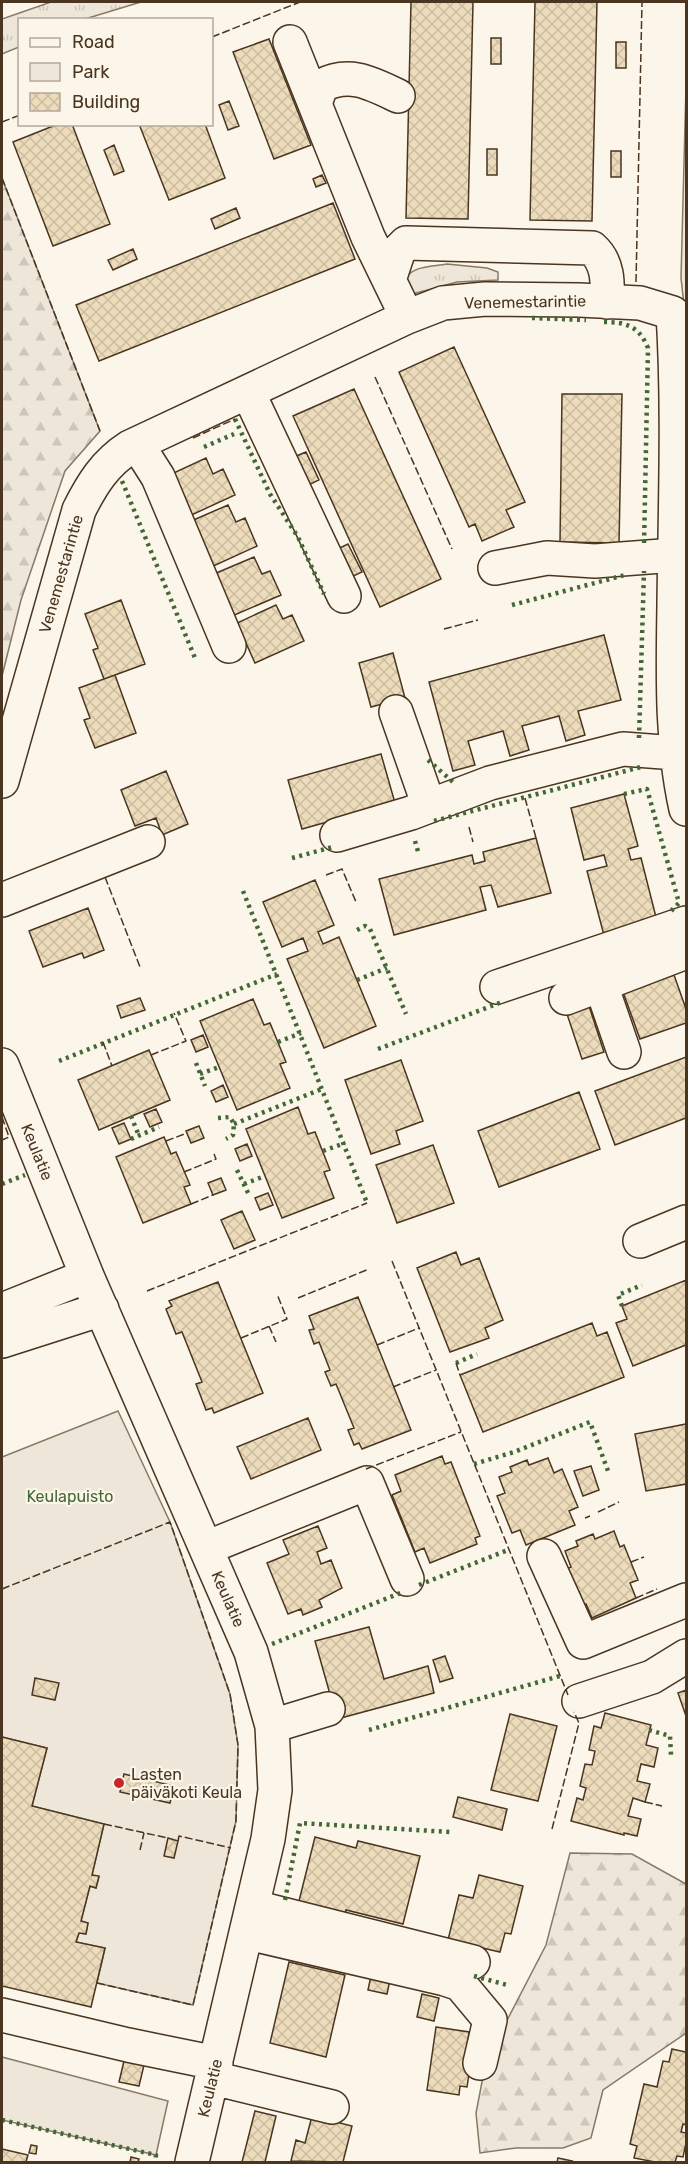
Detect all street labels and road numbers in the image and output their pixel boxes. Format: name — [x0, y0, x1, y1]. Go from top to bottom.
street label: Venemestarintie — [464, 291, 586, 313]
street label: Venemestarintie — [35, 513, 87, 635]
street label: Keulatie — [17, 1121, 57, 1183]
street label: Keulatie — [207, 1568, 249, 1630]
street label: Keulatie — [194, 2057, 226, 2119]

